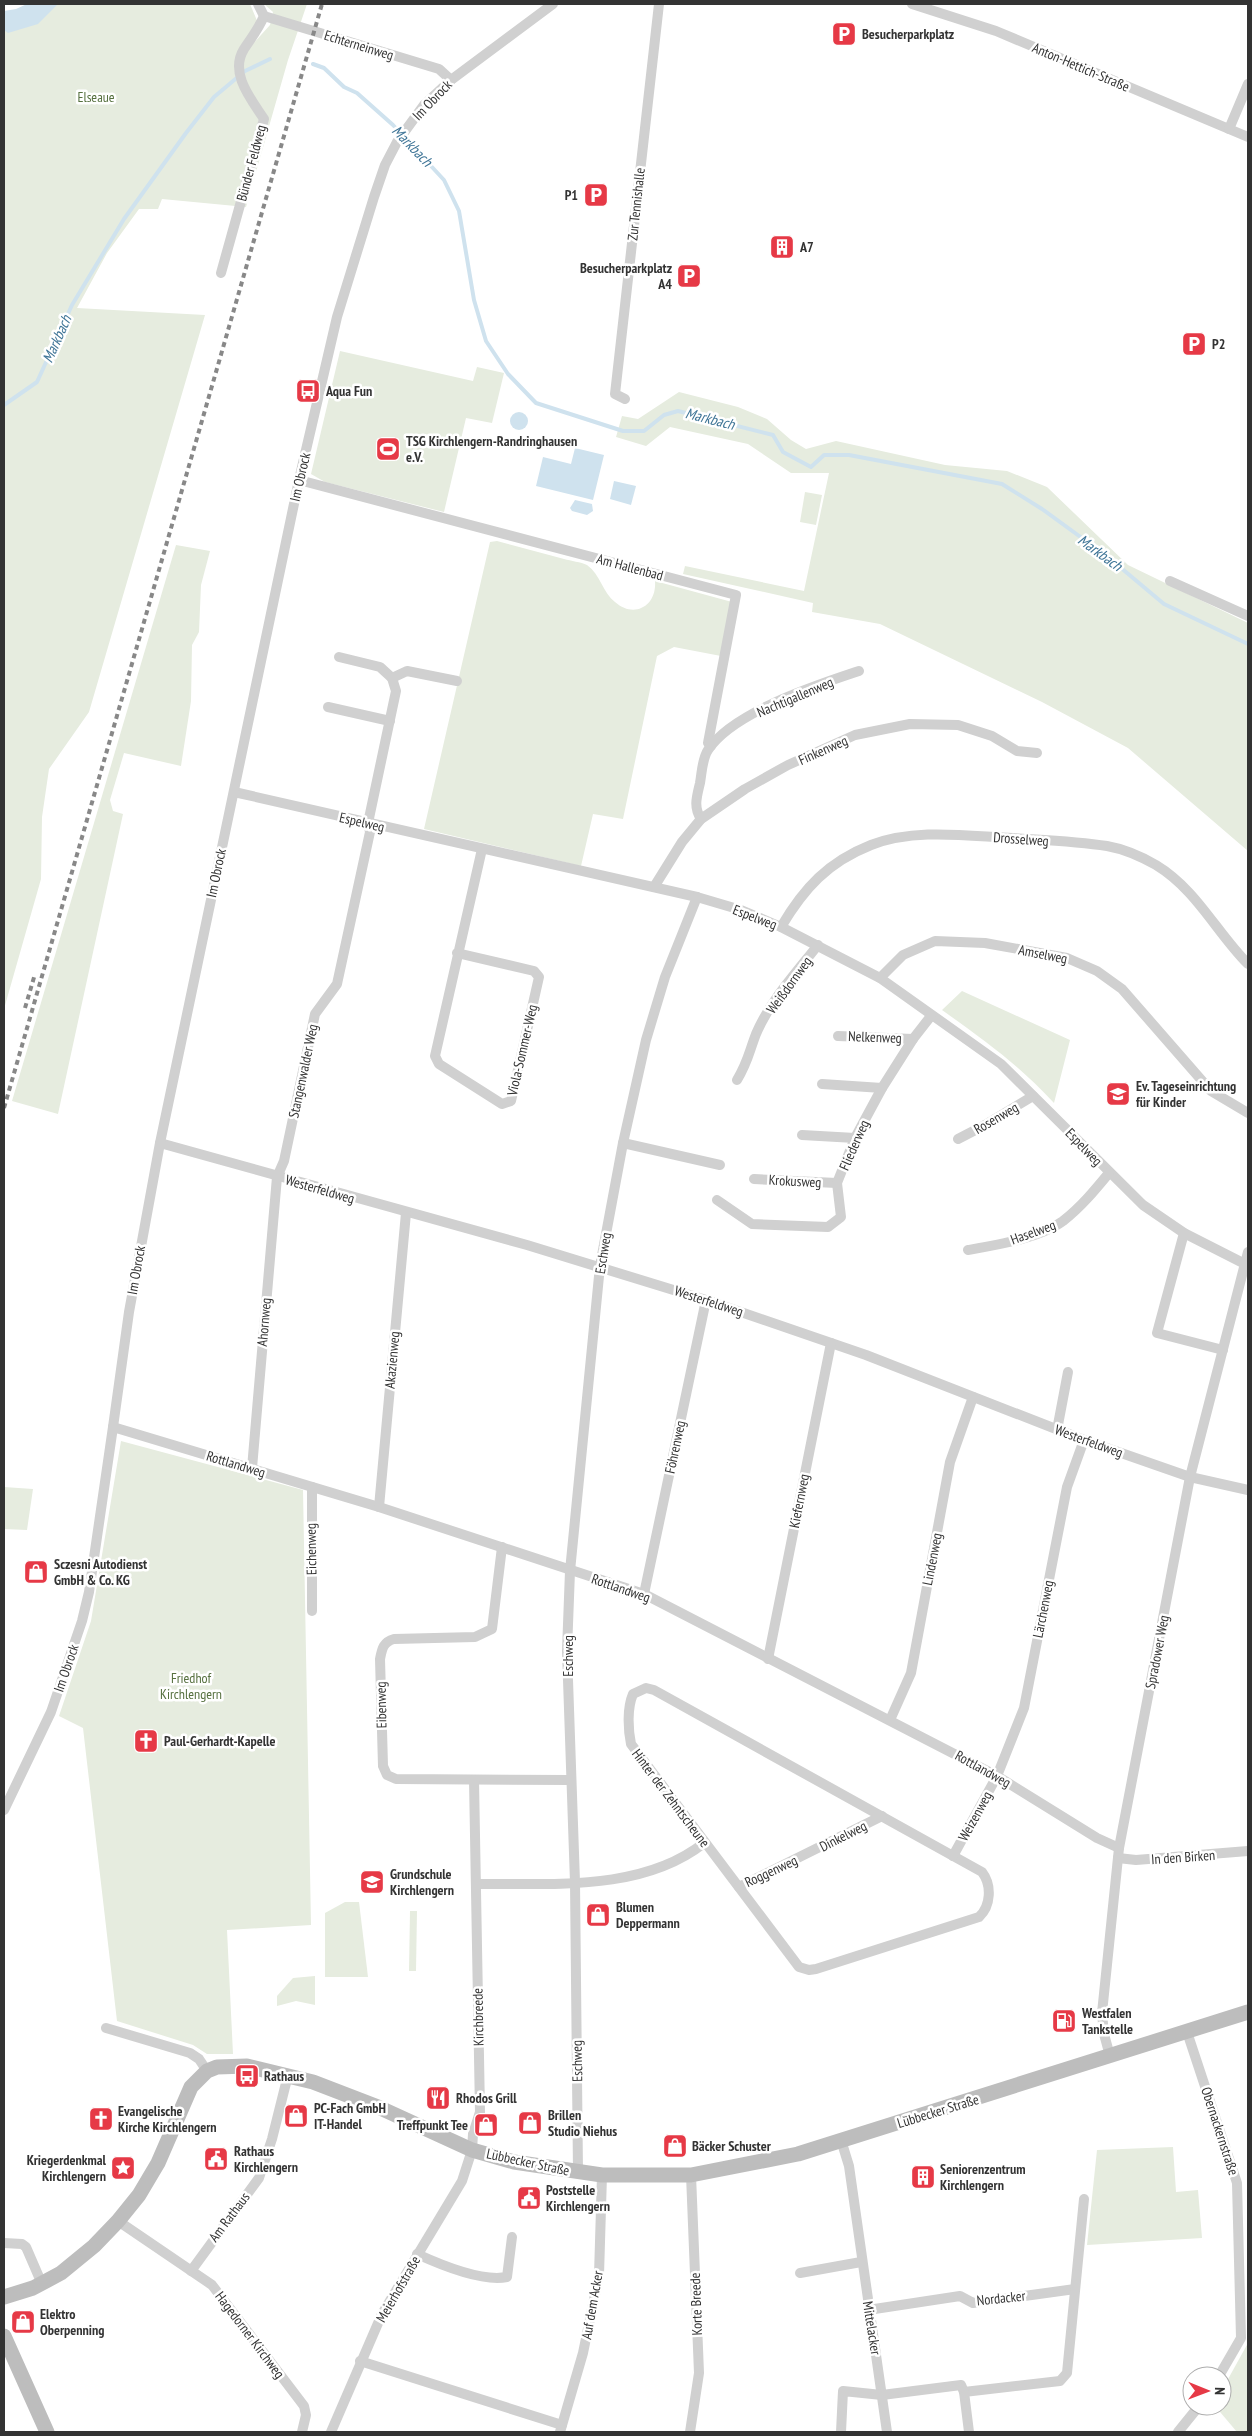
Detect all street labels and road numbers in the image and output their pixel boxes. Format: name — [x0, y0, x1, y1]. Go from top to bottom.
street label: Echterneinweg — [322, 26, 396, 64]
street label: Anton-Hettich-Straße — [1030, 38, 1133, 96]
street label: Im Obrock — [408, 76, 456, 124]
street label: Bünder Feldweg — [232, 123, 270, 203]
street label: Zur Tennishalle — [623, 166, 649, 241]
street label: Im Obrock — [286, 450, 314, 503]
street label: Am Hallenbad — [595, 550, 665, 584]
street label: Nachtigallenweg — [754, 673, 836, 721]
street label: Finkenweg — [796, 731, 850, 769]
street label: Espelweg — [338, 808, 386, 836]
street label: Drosselweg — [993, 828, 1049, 850]
street label: Im Obrock — [202, 846, 230, 899]
street label: Espelweg — [730, 900, 780, 934]
street label: Amselweg — [1017, 940, 1069, 968]
street label: Weißdornweg — [762, 953, 816, 1017]
street label: Viola-Sommer-Weg — [503, 1003, 541, 1098]
street label: Stangenwalder Weg — [284, 1022, 322, 1120]
street label: Nelkenweg — [848, 1027, 902, 1047]
street label: Rosenweg — [970, 1098, 1022, 1138]
street label: Fliederweg — [835, 1117, 873, 1173]
street label: Espelweg — [1062, 1124, 1106, 1170]
street label: Westerfeldweg — [283, 1171, 357, 1207]
street label: Krokusweg — [768, 1171, 822, 1191]
street label: Haselweg — [1008, 1216, 1058, 1248]
street label: Eschweg — [591, 1231, 615, 1275]
street label: Im Obrock — [123, 1244, 149, 1296]
street label: Westerfeldweg — [672, 1281, 746, 1321]
street label: Ahornweg — [253, 1297, 275, 1347]
street label: Akazienweg — [381, 1331, 403, 1389]
street label: Föhrenweg — [661, 1419, 689, 1475]
street label: Westerfeldweg — [1052, 1420, 1126, 1462]
street label: Rottlandweg — [204, 1446, 268, 1482]
street label: Kiefernweg — [785, 1472, 813, 1530]
street label: Eichenweg — [302, 1523, 320, 1575]
street label: Lindenweg — [918, 1531, 946, 1587]
street label: Rottlandweg — [589, 1570, 653, 1606]
street label: Lärchenweg — [1029, 1579, 1057, 1639]
street label: Spradower Weg — [1141, 1614, 1173, 1690]
street label: Eschweg — [559, 1635, 577, 1677]
street label: Im Obrock — [49, 1641, 83, 1694]
street label: Eibenweg — [372, 1681, 390, 1729]
street label: Hinter der Zehntscheune — [628, 1745, 714, 1851]
street label: Rottlandweg — [952, 1746, 1014, 1792]
street label: Weizenweg — [954, 1788, 996, 1844]
street label: Dinkelweg — [816, 1816, 870, 1856]
street label: In den Birken — [1150, 1846, 1216, 1868]
street label: Roggenweg — [742, 1851, 800, 1891]
street label: Kirchbreede — [468, 1988, 488, 2046]
street label: Eschweg — [568, 2040, 586, 2082]
street label: Obernackernstraße — [1197, 2085, 1243, 2178]
street label: Lübbecker Straße — [895, 2090, 981, 2132]
street label: Lübbecker Straße — [485, 2144, 571, 2180]
street label: Am Rathaus — [205, 2188, 254, 2245]
street label: Meierhofstraße — [372, 2252, 424, 2325]
street label: Auf dem Acker — [577, 2269, 607, 2341]
street label: Korte Breede — [686, 2272, 706, 2336]
street label: Nordacker — [976, 2286, 1026, 2310]
street label: Hagedorner Kirchweg — [211, 2288, 289, 2382]
street label: Mittelacker — [859, 2300, 885, 2356]

